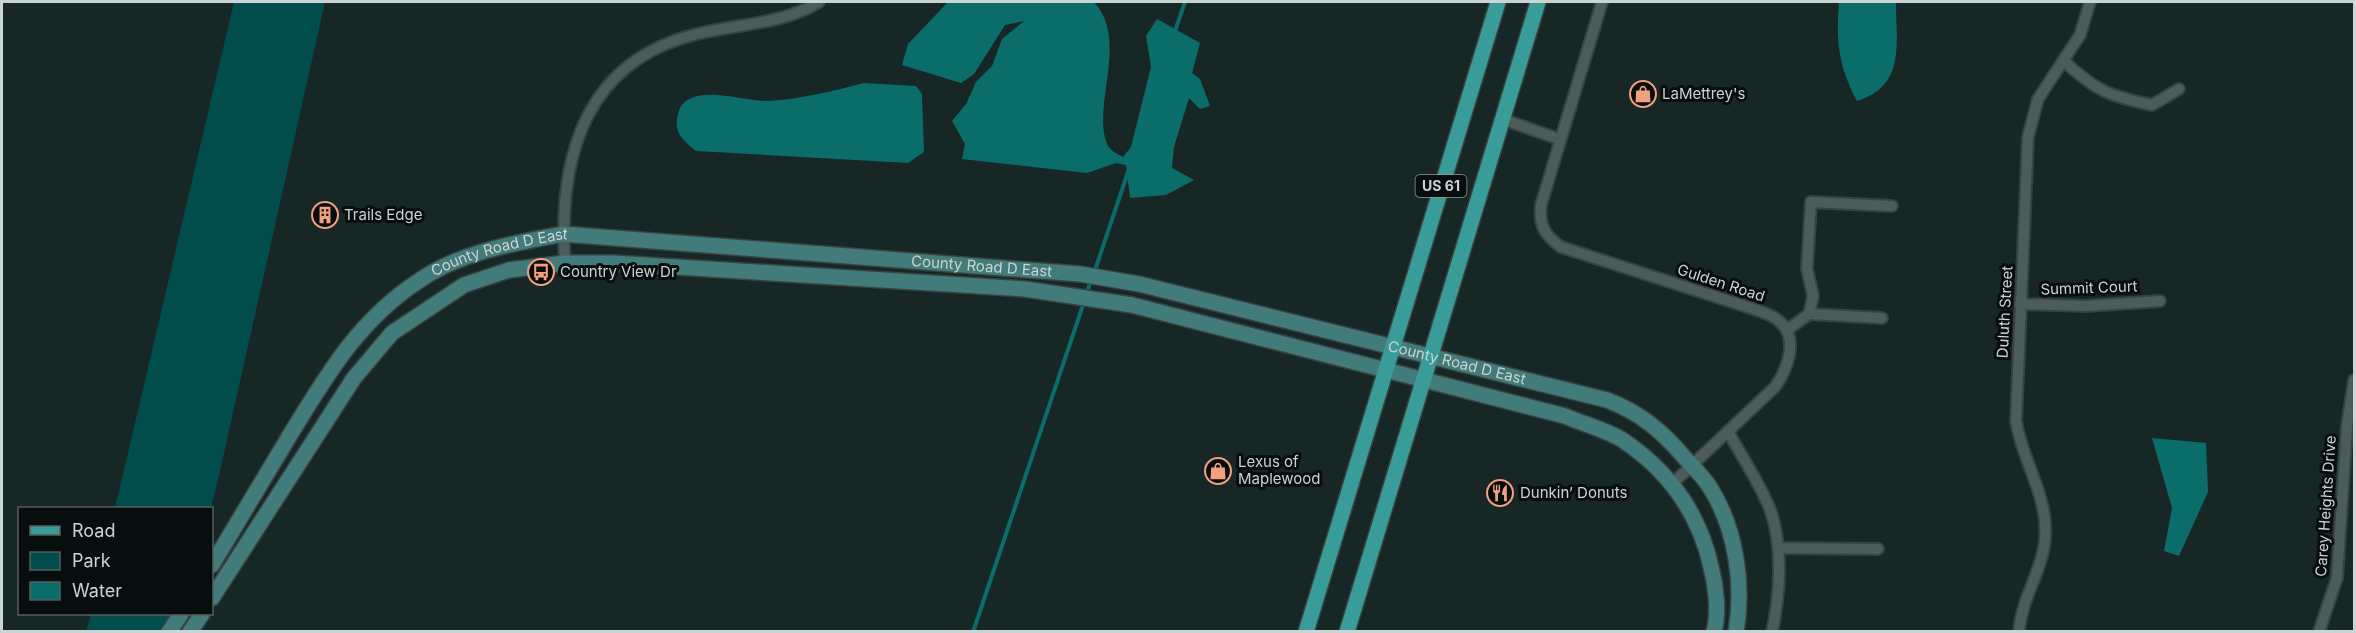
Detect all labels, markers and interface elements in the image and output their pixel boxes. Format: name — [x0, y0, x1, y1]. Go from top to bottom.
shop icon: LaMettrey's — [1628, 79, 1658, 109]
place label: LaMettrey's — [1662, 84, 1745, 103]
road number: US 61 — [1416, 175, 1466, 197]
building icon: Trails Edge — [310, 200, 340, 230]
place label: Trails Edge — [344, 205, 422, 224]
street label: County Road D East — [428, 224, 568, 280]
street label: County Road D East — [910, 251, 1053, 281]
bus stop icon: Country View Dr — [526, 257, 556, 287]
street label: Gulden Road — [1675, 259, 1767, 306]
place label: Country View Dr — [560, 262, 677, 281]
street label: Duluth Street — [1993, 265, 2016, 359]
street label: Summit Court — [2040, 276, 2138, 299]
street label: County Road D East — [1386, 336, 1528, 389]
street label: Carey Heights Drive — [2311, 435, 2340, 577]
place label: Lexus of Maplewood — [1238, 452, 1320, 488]
shop icon: Lexus of Maplewood — [1203, 456, 1233, 486]
restaurant icon: Dunkin’ Donuts — [1485, 478, 1515, 508]
place label: Dunkin’ Donuts — [1520, 483, 1627, 502]
legend — [18, 507, 213, 615]
text: Road — [72, 520, 115, 541]
text: Park — [72, 550, 111, 571]
text: Water — [72, 580, 122, 601]

